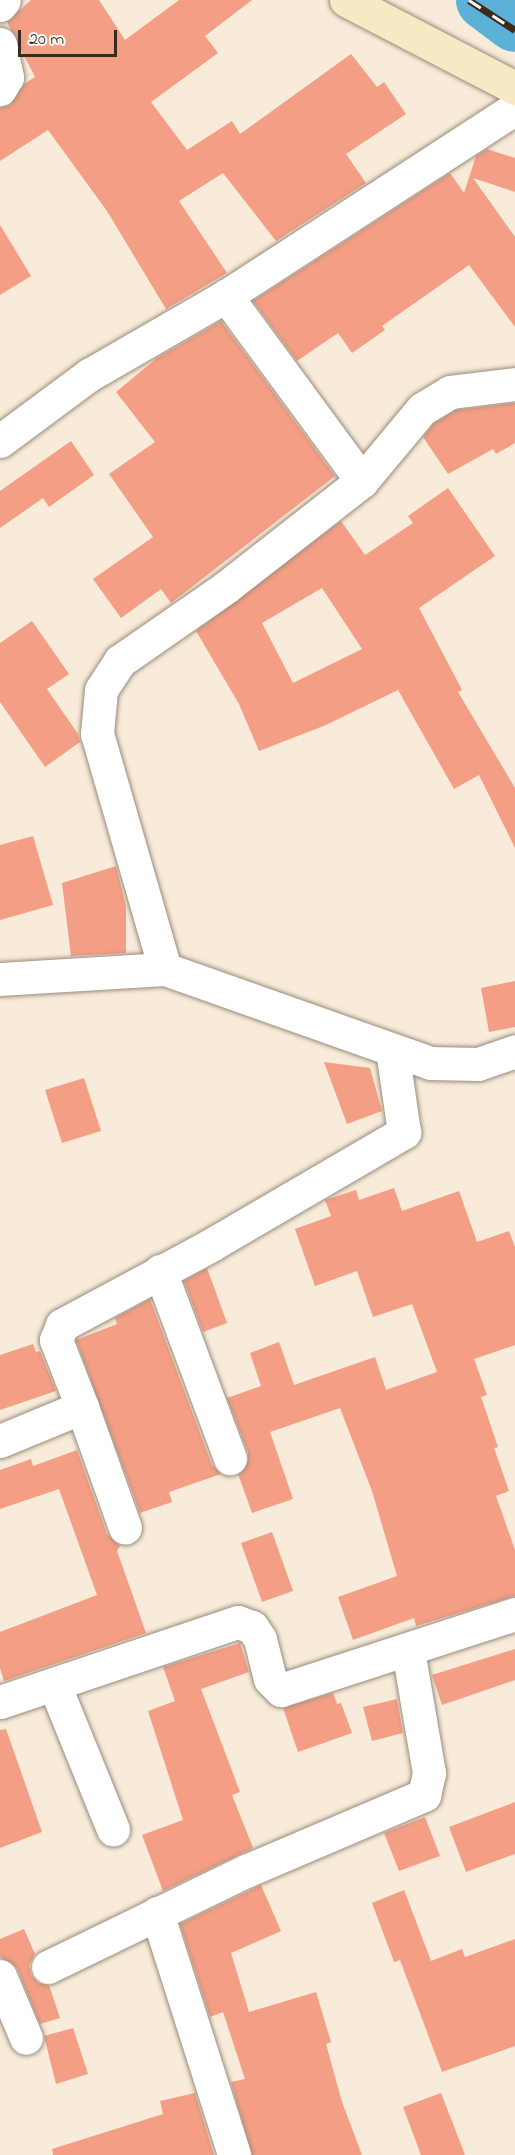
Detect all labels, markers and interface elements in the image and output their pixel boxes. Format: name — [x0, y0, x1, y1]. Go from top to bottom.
scale bar — [21, 18, 120, 56]
text: 20 m — [29, 27, 64, 53]

